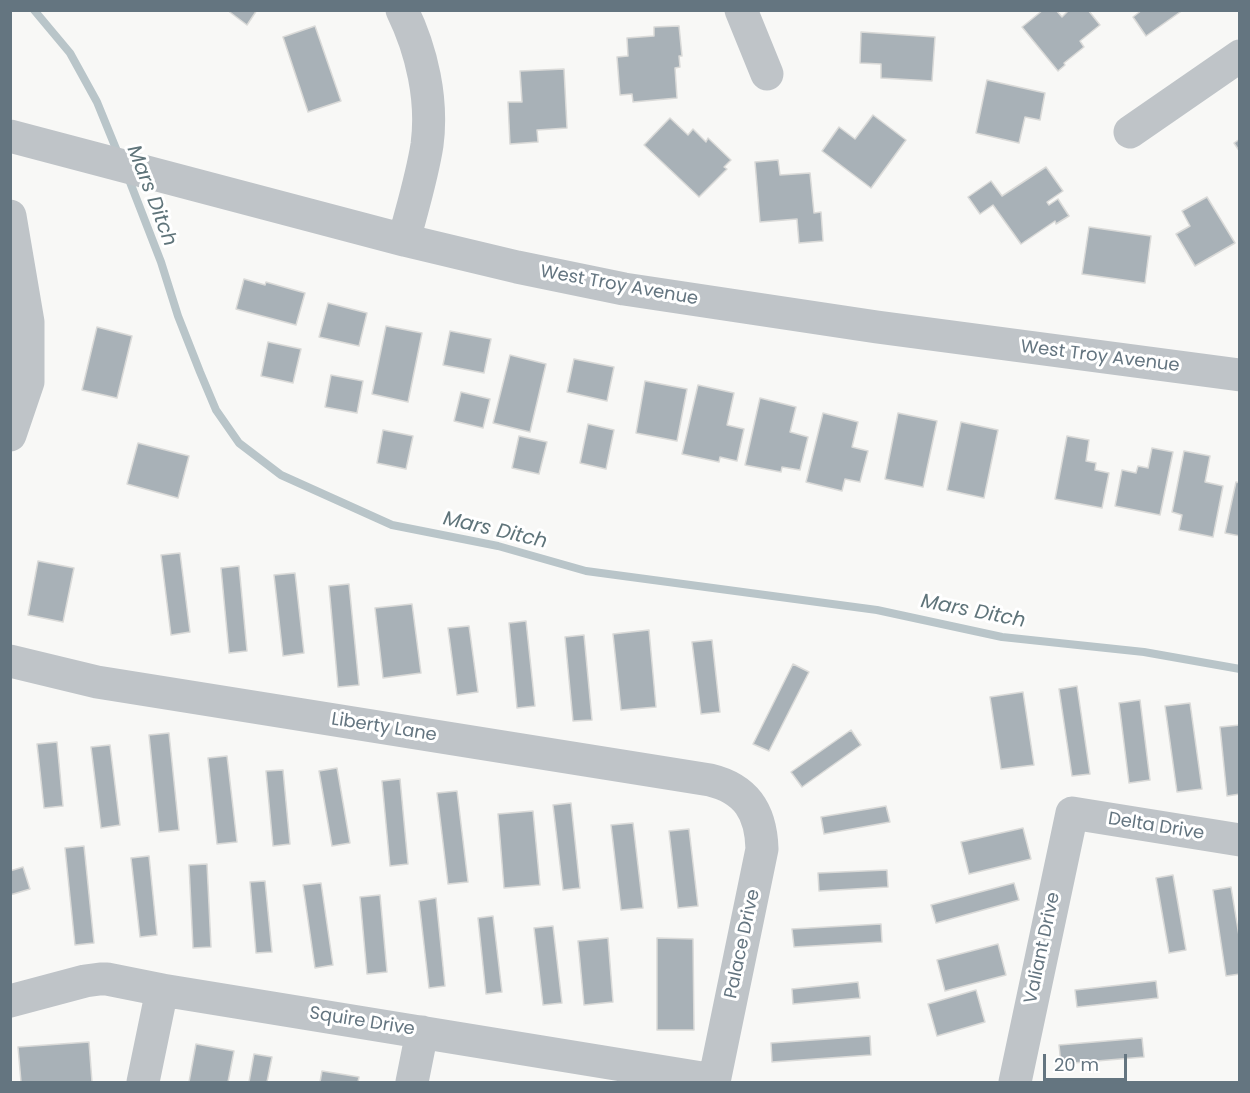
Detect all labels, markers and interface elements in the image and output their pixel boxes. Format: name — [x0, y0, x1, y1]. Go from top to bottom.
water label: Mars Ditch — [121, 142, 181, 250]
street label: West Troy Avenue — [538, 261, 700, 311]
street label: West Troy Avenue — [1019, 337, 1181, 377]
water label: Mars Ditch — [441, 507, 549, 555]
water label: Mars Ditch — [919, 590, 1027, 634]
street label: Liberty Lane — [330, 709, 438, 747]
street label: Delta Drive — [1106, 809, 1206, 845]
street label: Palace Drive — [721, 887, 765, 1001]
street label: Valiant Drive — [1021, 890, 1065, 1006]
street label: Squire Drive — [308, 1003, 416, 1041]
scale bar — [1046, 1042, 1130, 1080]
text: 20 m — [1054, 1052, 1099, 1077]

